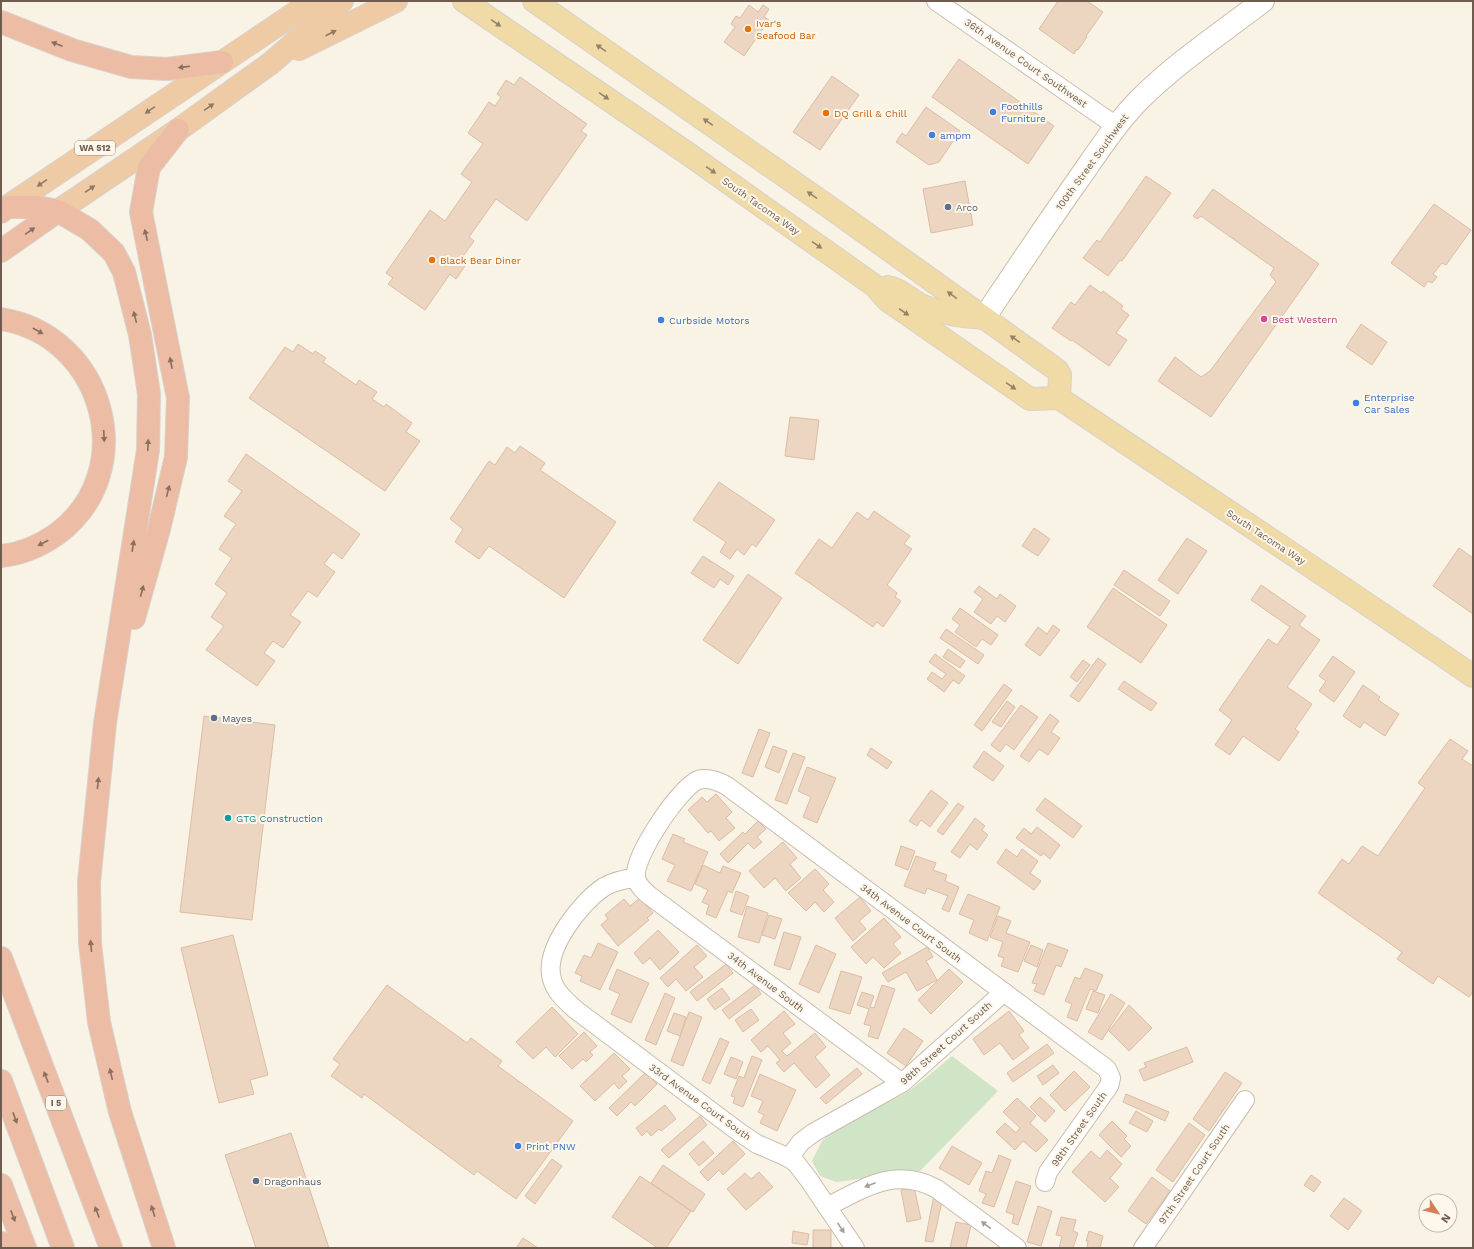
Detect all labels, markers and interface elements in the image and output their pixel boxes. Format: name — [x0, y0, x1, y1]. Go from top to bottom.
street label: 36th Avenue Court Southwest — [963, 16, 1090, 110]
place label: Ivar's Seafood Bar — [756, 18, 816, 41]
one-way arrow — [491, 19, 502, 27]
marker: Ivar's Seafood Bar — [743, 24, 753, 34]
one-way arrow — [325, 30, 336, 36]
one-way arrow — [51, 41, 63, 47]
one-way arrow — [595, 44, 606, 52]
one-way arrow — [178, 63, 190, 70]
one-way arrow — [599, 92, 609, 100]
place label: Foothills Furniture — [1001, 101, 1046, 124]
one-way arrow — [204, 103, 215, 111]
one-way arrow — [145, 106, 155, 114]
marker: Foothills Furniture — [988, 107, 998, 117]
marker: DQ Grill & Chill — [821, 108, 831, 118]
place label: DQ Grill & Chill — [834, 108, 907, 119]
street label: 100th Street Southwest — [1053, 111, 1131, 212]
one-way arrow — [702, 117, 713, 126]
marker: ampm — [927, 130, 937, 140]
place label: ampm — [940, 130, 971, 141]
road number: WA 512 — [75, 141, 115, 155]
one-way arrow — [705, 166, 716, 174]
street label: South Tacoma Way — [720, 175, 803, 237]
one-way arrow — [37, 179, 48, 187]
one-way arrow — [85, 185, 96, 193]
one-way arrow — [807, 191, 817, 199]
marker: Arco — [943, 202, 953, 212]
place label: Arco — [956, 202, 978, 213]
one-way arrow — [24, 227, 35, 235]
one-way arrow — [143, 229, 149, 242]
one-way arrow — [812, 241, 822, 249]
marker: Black Bear Diner — [427, 255, 437, 265]
place label: Black Bear Diner — [440, 255, 521, 266]
one-way arrow — [947, 291, 957, 299]
one-way arrow — [898, 308, 909, 317]
one-way arrow — [132, 311, 138, 323]
marker: Best Western — [1259, 314, 1269, 324]
place label: Best Western — [1272, 314, 1337, 325]
marker: Curbside Motors — [656, 315, 666, 325]
place label: Curbside Motors — [669, 315, 749, 326]
one-way arrow — [32, 328, 44, 335]
one-way arrow — [1010, 335, 1020, 343]
one-way arrow — [168, 357, 174, 369]
one-way arrow — [1006, 382, 1016, 390]
place label: Enterprise Car Sales — [1364, 392, 1415, 415]
marker: Enterprise Car Sales — [1351, 398, 1361, 408]
one-way arrow — [100, 430, 107, 442]
one-way arrow — [145, 439, 152, 451]
one-way arrow — [165, 485, 171, 497]
street label: South Tacoma Way — [1224, 507, 1308, 567]
one-way arrow — [37, 539, 48, 546]
one-way arrow — [131, 540, 137, 553]
one-way arrow — [139, 585, 145, 597]
marker: Mayes — [209, 713, 219, 723]
place label: Mayes — [222, 713, 252, 724]
one-way arrow — [95, 777, 102, 789]
marker: GTG Construction — [223, 813, 233, 823]
place label: GTG Construction — [236, 813, 323, 824]
street label: 34th Avenue Court South — [858, 881, 964, 965]
one-way arrow — [87, 940, 94, 952]
street label: 34th Avenue South — [726, 950, 806, 1014]
street label: 98th Street Court South — [898, 999, 994, 1087]
street label: 33rd Avenue Court South — [647, 1061, 753, 1143]
one-way arrow — [108, 1068, 114, 1080]
one-way arrow — [43, 1070, 49, 1082]
street label: 98th Street South — [1049, 1090, 1109, 1168]
road number: I 5 — [46, 1096, 66, 1110]
one-way arrow — [12, 1112, 18, 1124]
street label: 97th Street Court South — [1156, 1122, 1232, 1226]
marker: Print PNW — [513, 1141, 523, 1151]
place label: Print PNW — [526, 1141, 576, 1152]
marker: Dragonhaus — [251, 1176, 261, 1186]
place label: Dragonhaus — [264, 1176, 322, 1187]
one-way arrow — [864, 1183, 876, 1189]
north arrow — [1418, 1193, 1458, 1233]
one-way arrow — [150, 1204, 156, 1216]
one-way arrow — [94, 1205, 100, 1217]
one-way arrow — [11, 1211, 17, 1223]
text: N — [1438, 1211, 1453, 1226]
one-way arrow — [980, 1220, 991, 1229]
one-way arrow — [837, 1222, 845, 1233]

